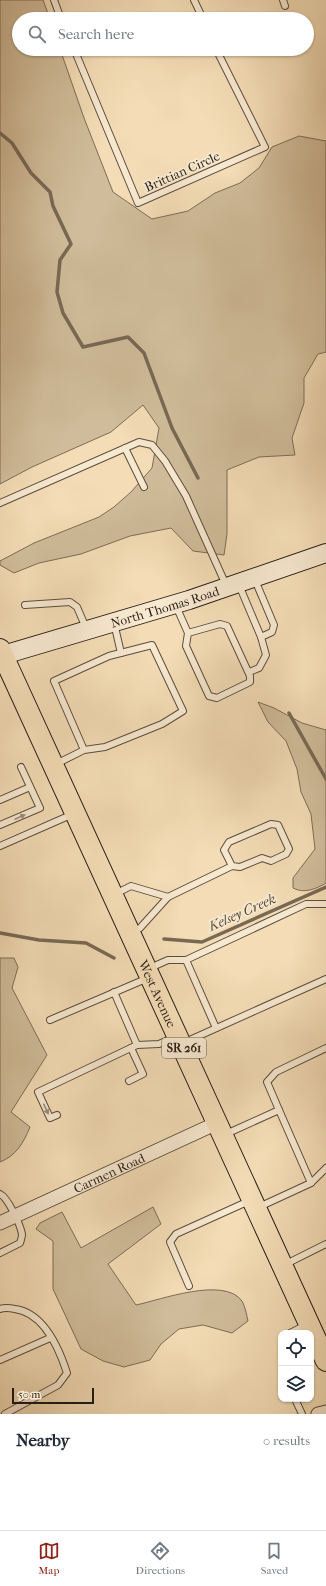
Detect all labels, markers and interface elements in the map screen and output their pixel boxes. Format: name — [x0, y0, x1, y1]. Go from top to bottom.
search box — [12, 12, 314, 56]
icon: search — [26, 23, 48, 45]
text: Search here — [58, 25, 134, 43]
street label: Brittian Circle — [142, 148, 223, 195]
street label: North Thomas Road — [109, 583, 222, 631]
one-way arrow — [14, 813, 26, 819]
water label: Kelsey Creek — [205, 890, 279, 935]
street label: West Avenue — [135, 957, 179, 1030]
road number: SR 261 — [162, 1038, 206, 1058]
one-way arrow — [43, 1103, 49, 1114]
street label: Carmen Road — [71, 1150, 148, 1196]
map controls — [278, 1330, 314, 1402]
button: locate — [278, 1330, 314, 1366]
button: layers — [278, 1366, 314, 1402]
scale bar — [12, 1386, 94, 1405]
text: 50 m — [18, 1388, 40, 1401]
text: Nearby — [16, 1430, 70, 1450]
text: 0 results — [263, 1433, 310, 1448]
tab: Map — [38, 1540, 60, 1577]
tab: Directions — [136, 1540, 185, 1577]
tab: Saved — [261, 1540, 288, 1577]

